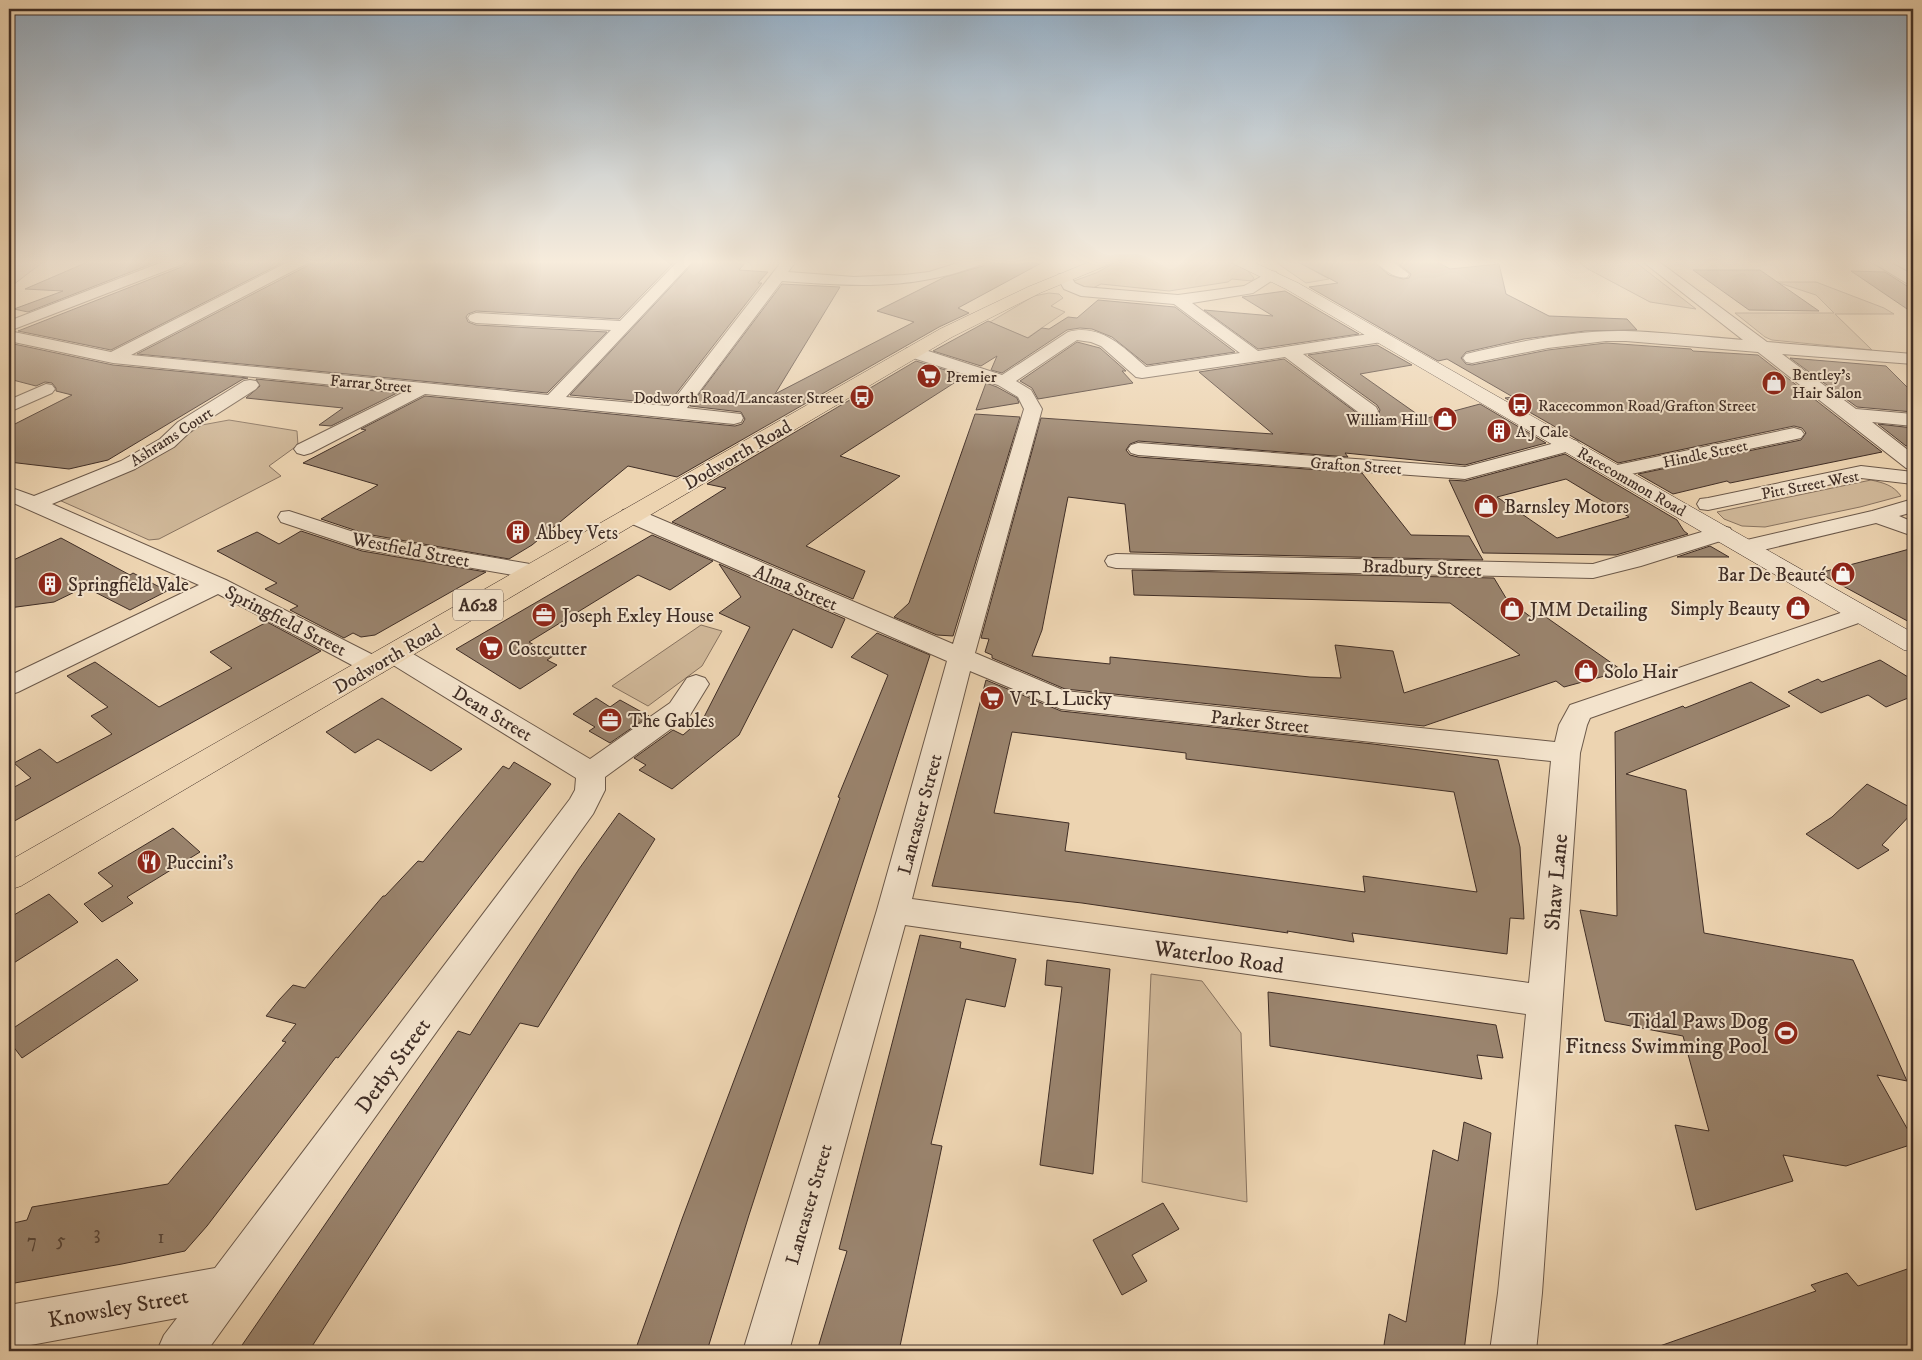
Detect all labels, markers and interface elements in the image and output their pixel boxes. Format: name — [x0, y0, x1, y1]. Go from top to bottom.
supermarket icon: Premier — [916, 363, 942, 389]
place label: Bentley's Hair Salon — [1792, 365, 1862, 403]
place label: Premier — [946, 367, 997, 387]
street label: Farrar Street — [329, 370, 413, 398]
shop icon: Bentley's Hair Salon — [1761, 370, 1787, 396]
bus stop icon: Dodworth Road/Lancaster Street — [849, 384, 875, 410]
place label: Dodworth Road/Lancaster Street — [633, 388, 844, 408]
bus stop icon: Racecommon Road/Grafton Street — [1507, 392, 1533, 418]
place label: Racecommon Road/Grafton Street — [1538, 396, 1756, 416]
street label: Ashrams Court — [126, 403, 217, 471]
shop icon: William Hill — [1432, 406, 1458, 432]
place label: William Hill — [1345, 410, 1428, 430]
street label: Dodworth Road — [680, 415, 796, 495]
building icon: A J Cale — [1486, 418, 1512, 444]
place label: A J Cale — [1516, 422, 1569, 442]
street label: Hindle Street — [1661, 435, 1750, 473]
street label: Racecommon Road — [1574, 443, 1689, 521]
street label: Grafton Street — [1310, 453, 1402, 479]
street label: Pitt Street West — [1760, 466, 1861, 504]
shop icon: Barnsley Motors — [1473, 493, 1499, 519]
place label: Barnsley Motors — [1504, 496, 1629, 519]
building icon: Abbey Vets — [505, 519, 531, 545]
place label: Abbey Vets — [536, 522, 618, 545]
street label: Westfield Street — [349, 528, 472, 573]
street label: Bradbury Street — [1362, 555, 1482, 582]
street label: Alma Street — [750, 560, 841, 616]
shop icon: Bar De Beauté — [1830, 561, 1856, 587]
place label: Bar De Beauté — [1718, 564, 1826, 587]
building icon: Springfield Vale — [37, 571, 63, 597]
place label: Springfield Vale — [68, 574, 189, 597]
street label: Springfield Street — [221, 581, 350, 662]
road number: A628 — [453, 590, 503, 620]
shop icon: Simply Beauty — [1785, 595, 1811, 621]
shop icon: JMM Detailing — [1499, 596, 1525, 622]
place label: Simply Beauty — [1671, 598, 1781, 621]
place label: JMM Detailing — [1528, 599, 1648, 622]
office icon: Joseph Exley House — [531, 602, 557, 628]
place label: Joseph Exley House — [560, 605, 714, 628]
street label: Dodworth Road — [330, 619, 446, 699]
supermarket icon: Costcutter — [478, 635, 504, 661]
place label: Costcutter — [508, 638, 587, 661]
shop icon: Solo Hair — [1573, 658, 1599, 684]
place label: Solo Hair — [1604, 661, 1678, 684]
street label: Dean Street — [448, 681, 536, 747]
supermarket icon: V T L Lucky — [979, 685, 1005, 711]
place label: V T L Lucky — [1009, 688, 1113, 711]
street label: Parker Street — [1209, 706, 1310, 739]
office icon: The Gables — [597, 707, 623, 733]
place label: The Gables — [628, 710, 714, 733]
street label: Lancaster Street — [893, 751, 948, 877]
street label: Shaw Lane — [1539, 833, 1574, 932]
restaurant icon: Puccini's — [136, 849, 162, 875]
place label: Puccini's — [166, 852, 233, 875]
street label: Waterloo Road — [1151, 935, 1285, 980]
place label: Tidal Paws Dog Fitness Swimming Pool — [1565, 1008, 1768, 1060]
street label: Derby Street — [350, 1013, 437, 1119]
sports icon: Tidal Paws Dog Fitness Swimming Pool — [1773, 1020, 1799, 1046]
street label: Lancaster Street — [781, 1142, 838, 1267]
house number: 3 — [93, 1222, 101, 1245]
house number: 1 — [158, 1226, 165, 1249]
house number: 5 — [56, 1229, 66, 1252]
house number: 7 — [27, 1230, 37, 1253]
street label: Knowsley Street — [46, 1283, 190, 1334]

